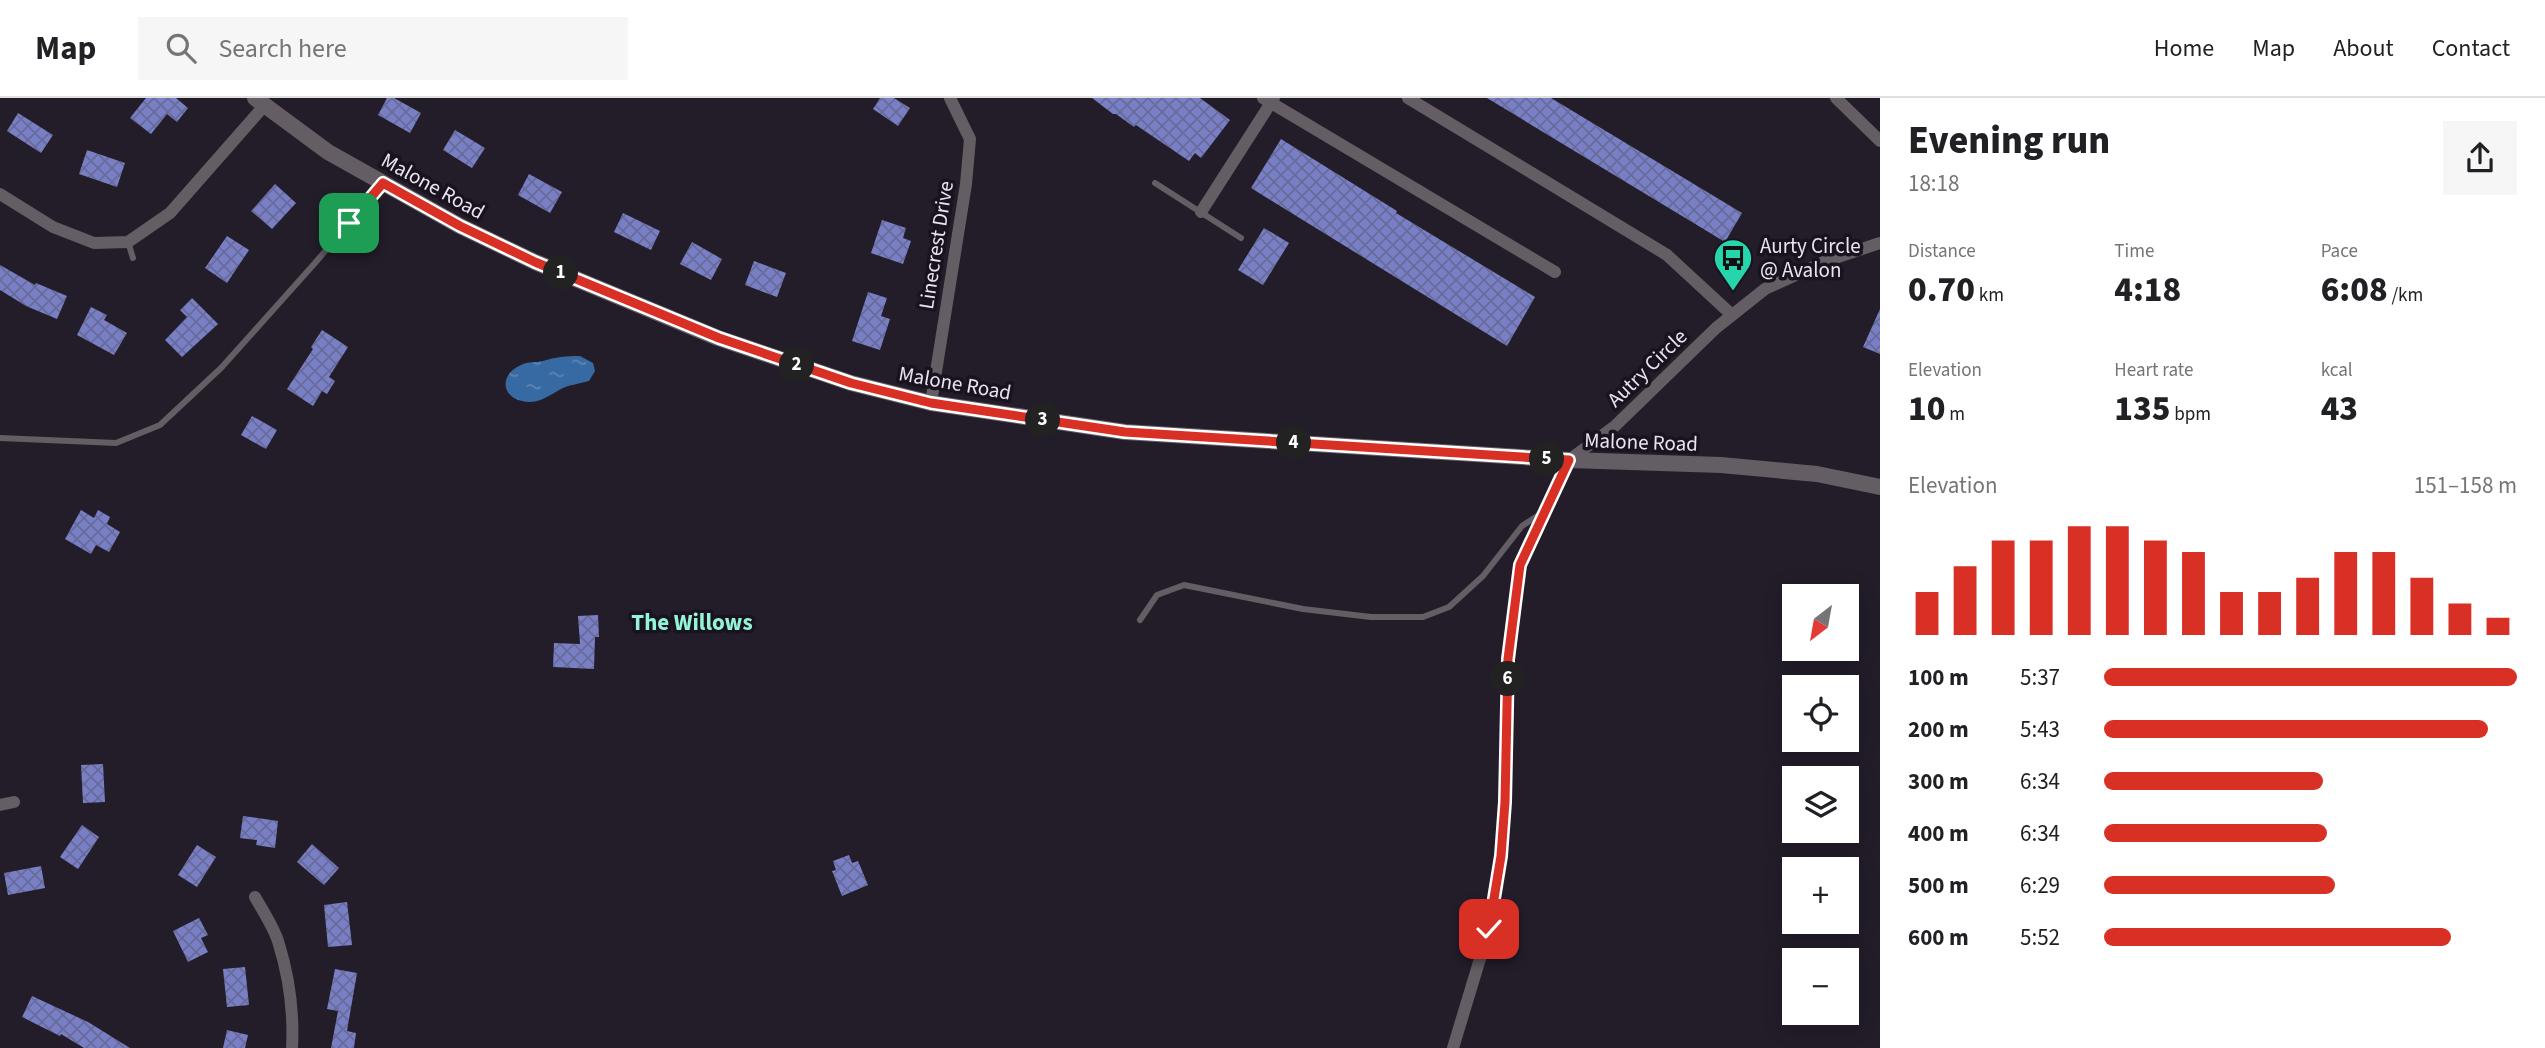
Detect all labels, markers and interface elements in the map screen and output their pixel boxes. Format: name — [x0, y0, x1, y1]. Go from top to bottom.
search box — [138, 17, 628, 80]
text: Map — [35, 25, 96, 72]
icon: search — [162, 29, 200, 67]
text: Search here — [218, 30, 347, 67]
text: Home — [2154, 31, 2214, 66]
text: Map — [2252, 31, 2295, 66]
text: About — [2333, 31, 2394, 66]
text: Contact — [2432, 31, 2510, 66]
text: Evening run — [1908, 114, 2110, 168]
button: share — [2443, 121, 2517, 195]
street label: Malone Road — [376, 145, 490, 227]
text: 18:18 — [1908, 167, 1959, 200]
street label: Linecrest Drive — [911, 179, 961, 311]
pin — [319, 193, 379, 253]
icon: arrive — [330, 204, 368, 242]
place label: Aurty Circle @ Avalon — [1760, 231, 1861, 285]
bus stop icon: Aurty Circle @ Avalon — [1712, 237, 1754, 292]
text: Distance — [1908, 238, 1976, 265]
text: Time — [2114, 238, 2154, 265]
text: Pace — [2321, 238, 2358, 265]
pin: 1 — [544, 256, 578, 290]
text: 1 — [555, 259, 566, 286]
text: 0.70 — [1908, 265, 1975, 315]
text: 4:18 — [2114, 265, 2181, 315]
text: 6:08 — [2321, 265, 2388, 315]
text: km — [1975, 282, 2004, 309]
text: /km — [2388, 282, 2423, 309]
street label: Autry Circle — [1600, 322, 1694, 414]
pin: 2 — [780, 348, 814, 382]
text: 2 — [791, 351, 802, 378]
text: Elevation — [1908, 357, 1982, 384]
text: Heart rate — [2114, 357, 2193, 384]
text: kcal — [2321, 357, 2353, 384]
street label: Malone Road — [896, 358, 1014, 408]
text: 10 — [1908, 384, 1945, 434]
text: 135 — [2114, 384, 2170, 434]
text: 43 — [2321, 384, 2358, 434]
text: m — [1945, 401, 1965, 428]
text: bpm — [2170, 401, 2211, 428]
pin: 3 — [1026, 402, 1060, 438]
text: 3 — [1037, 406, 1048, 433]
street label: Malone Road — [1584, 425, 1698, 459]
pin: 4 — [1276, 426, 1312, 460]
text: 4 — [1288, 429, 1299, 456]
pin: 5 — [1530, 442, 1564, 476]
text: 5 — [1541, 445, 1552, 472]
text: Elevation — [1908, 469, 1998, 502]
text: 151–158 m — [2414, 469, 2517, 502]
north arrow — [1782, 584, 1858, 662]
map controls — [1782, 584, 1859, 1025]
district label: The Willows — [631, 606, 753, 639]
text: 100 m — [1908, 661, 1969, 694]
text: 5:37 — [2020, 661, 2060, 694]
pin: 6 — [1490, 662, 1526, 696]
text: 6 — [1502, 665, 1513, 692]
button: locate — [1782, 675, 1859, 752]
text: 200 m — [1908, 713, 1969, 746]
text: 5:43 — [2020, 713, 2060, 746]
text: 300 m — [1908, 765, 1969, 798]
text: 6:34 — [2020, 765, 2060, 798]
button: layers — [1782, 766, 1859, 843]
text: 400 m — [1908, 817, 1969, 850]
text: 6:34 — [2020, 817, 2060, 850]
button: + — [1782, 857, 1859, 934]
text: 500 m — [1908, 869, 1969, 902]
text: 6:29 — [2020, 869, 2060, 902]
pin — [1459, 899, 1519, 959]
icon: check — [1470, 910, 1508, 948]
text: 600 m — [1908, 921, 1969, 954]
text: 5:52 — [2020, 921, 2060, 954]
button: − — [1782, 948, 1859, 1025]

